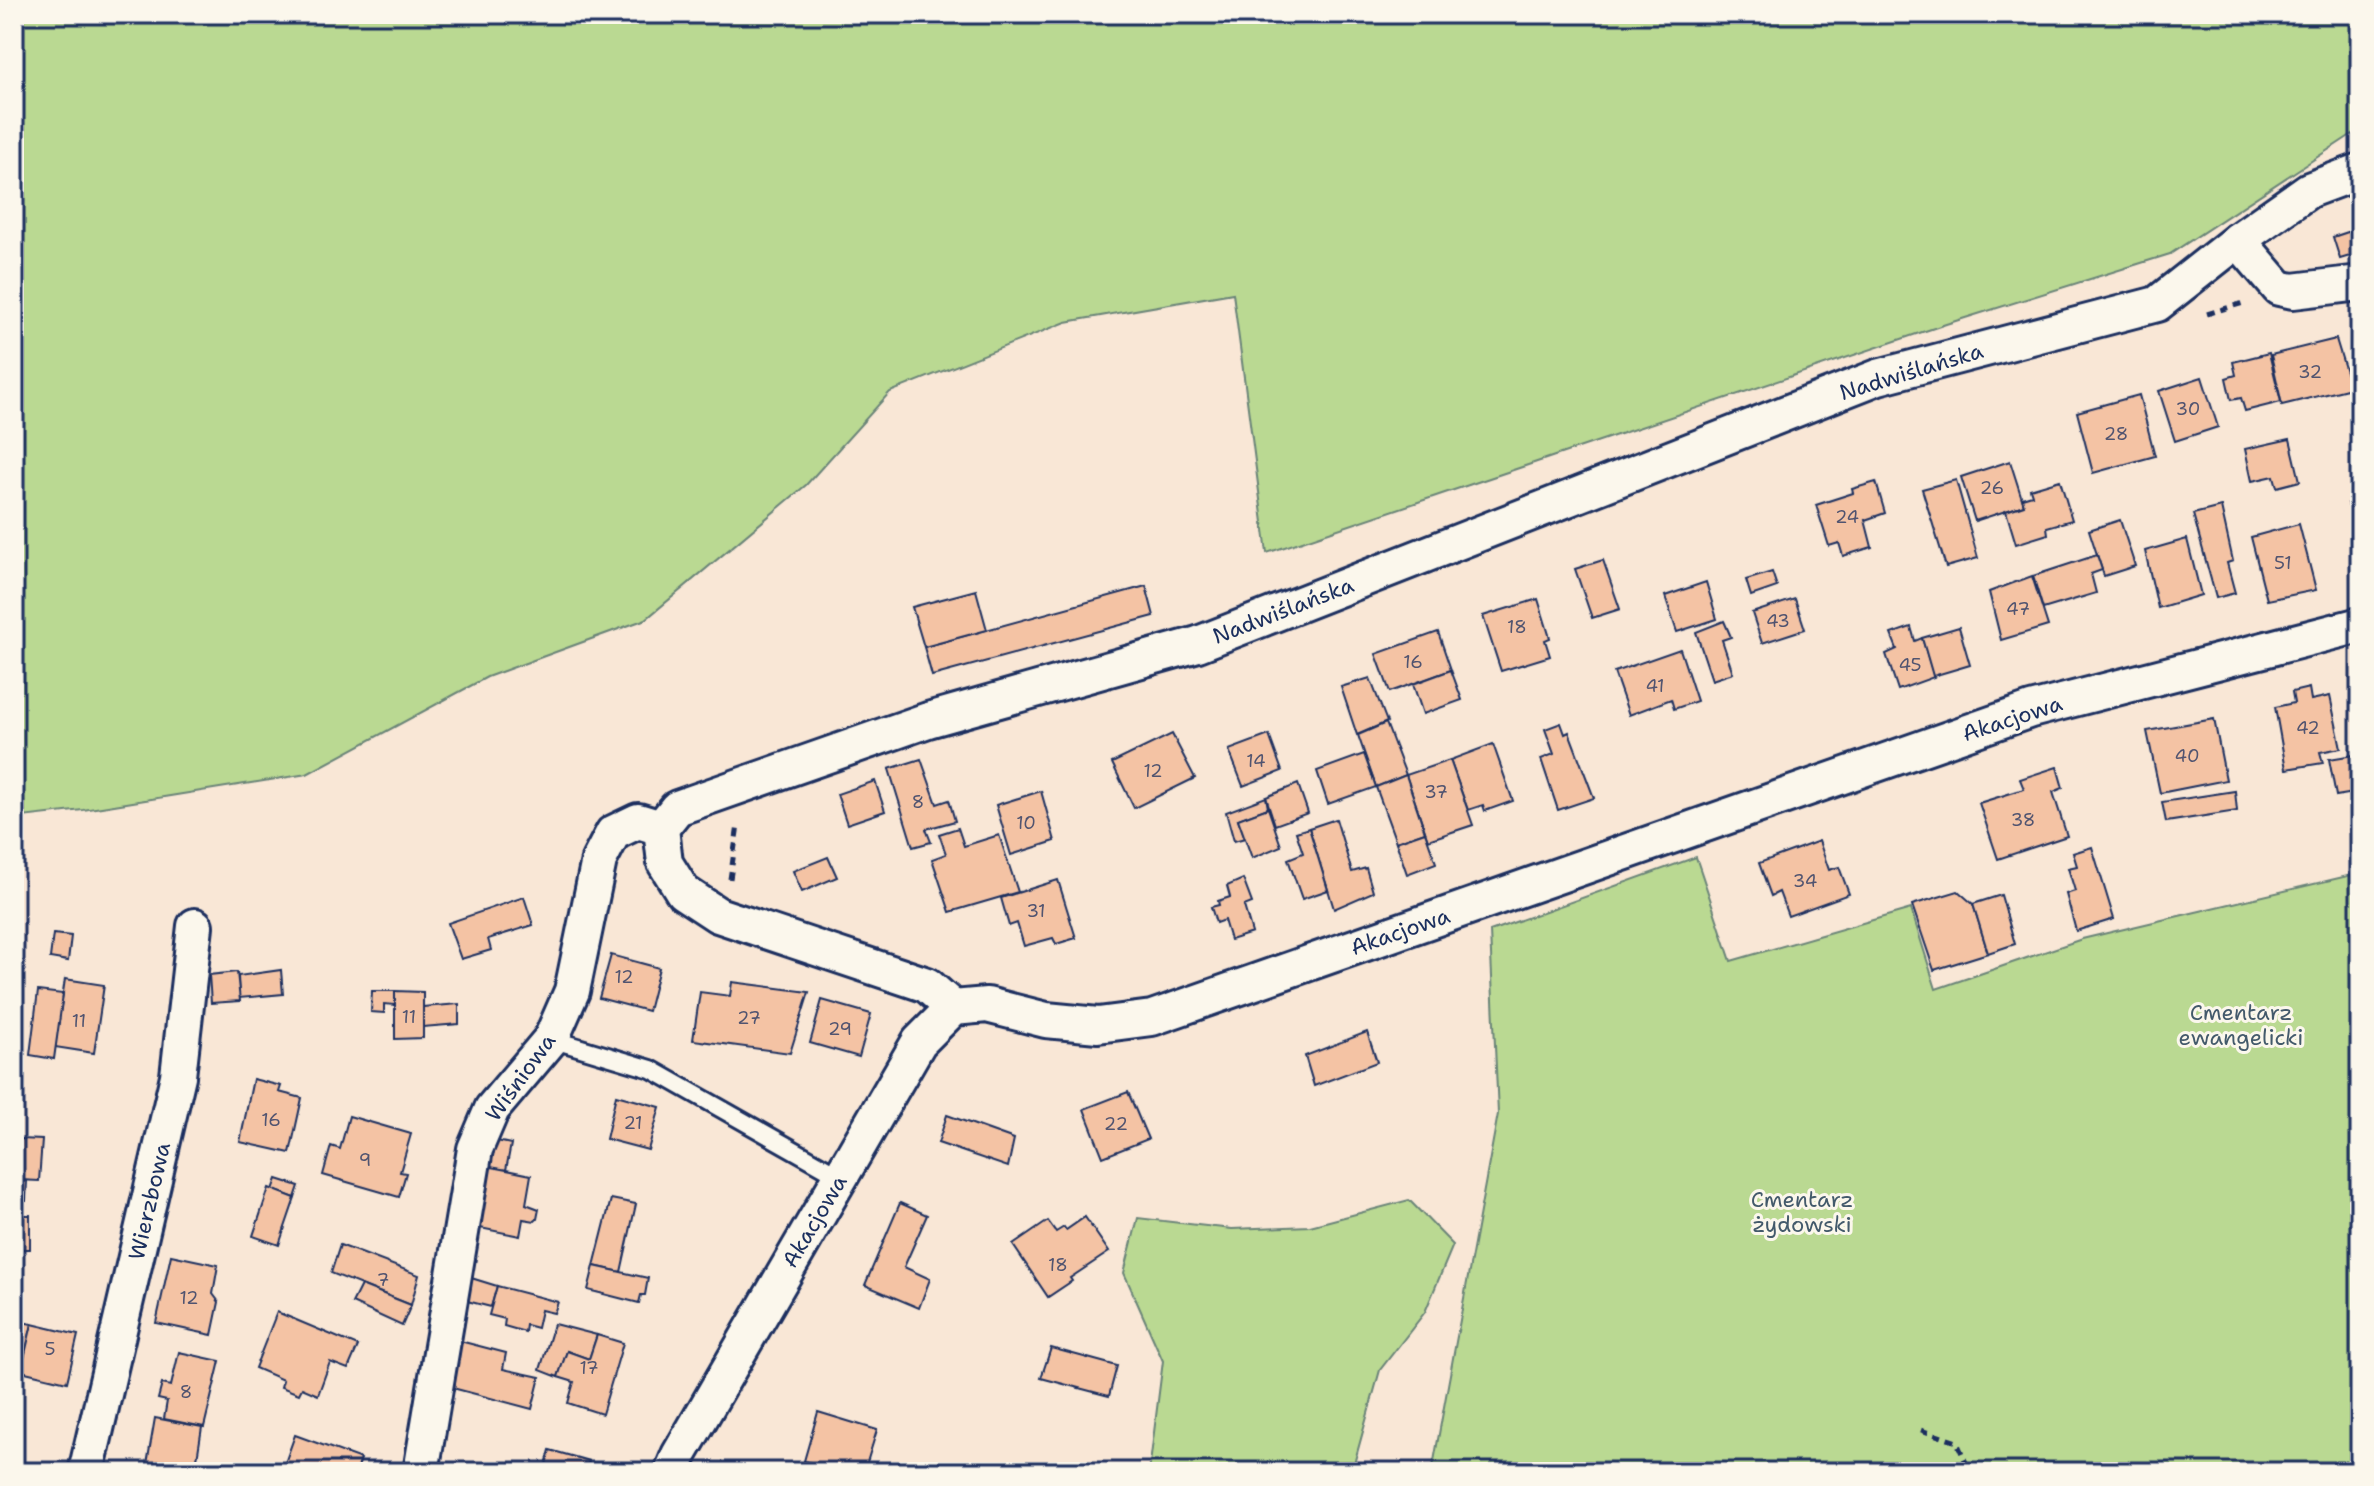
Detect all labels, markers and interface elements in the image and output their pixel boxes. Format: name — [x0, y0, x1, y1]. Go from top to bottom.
street label: Nadwiślańska — [1836, 336, 1987, 407]
house number: 32 — [2298, 360, 2322, 384]
house number: 30 — [2176, 397, 2200, 421]
house number: 28 — [2104, 422, 2128, 446]
house number: 26 — [1980, 476, 2004, 500]
house number: 24 — [1835, 505, 1859, 529]
house number: 51 — [2274, 551, 2292, 575]
street label: Nadwiślańska — [1208, 570, 1358, 651]
house number: 47 — [2006, 597, 2030, 621]
house number: 43 — [1766, 609, 1790, 633]
house number: 18 — [1507, 615, 1527, 639]
house number: 16 — [1403, 650, 1423, 674]
house number: 45 — [1898, 653, 1922, 677]
house number: 41 — [1645, 674, 1665, 698]
street label: Akacjowa — [1958, 689, 2066, 748]
house number: 42 — [2296, 716, 2320, 740]
house number: 40 — [2174, 744, 2200, 768]
house number: 14 — [1246, 749, 1266, 773]
house number: 12 — [1143, 759, 1163, 783]
house number: 37 — [1424, 780, 1448, 804]
house number: 8 — [912, 790, 924, 814]
house number: 38 — [2011, 808, 2035, 832]
house number: 10 — [1016, 811, 1036, 835]
house number: 34 — [1793, 869, 1817, 893]
house number: 31 — [1026, 899, 1046, 923]
street label: Akacjowa — [1347, 901, 1454, 962]
house number: 12 — [614, 965, 634, 989]
park label: Cmentarz ewangelicki — [2179, 998, 2303, 1052]
house number: 11 — [402, 1005, 416, 1029]
house number: 27 — [737, 1006, 761, 1030]
house number: 11 — [72, 1009, 86, 1033]
house number: 29 — [828, 1017, 852, 1041]
street label: Wiśniowa — [479, 1027, 562, 1127]
house number: 16 — [261, 1108, 281, 1132]
house number: 21 — [623, 1111, 643, 1135]
house number: 22 — [1104, 1112, 1128, 1136]
street label: Wierzbowa — [122, 1139, 177, 1263]
house number: 9 — [359, 1148, 371, 1172]
street label: Akacjowa — [775, 1169, 854, 1273]
park label: Cmentarz żydowski — [1751, 1185, 1853, 1239]
house number: 18 — [1048, 1253, 1068, 1277]
house number: 7 — [377, 1268, 389, 1292]
house number: 12 — [179, 1286, 199, 1310]
house number: 5 — [44, 1337, 56, 1361]
house number: 17 — [579, 1356, 599, 1380]
house number: 8 — [180, 1380, 192, 1404]

